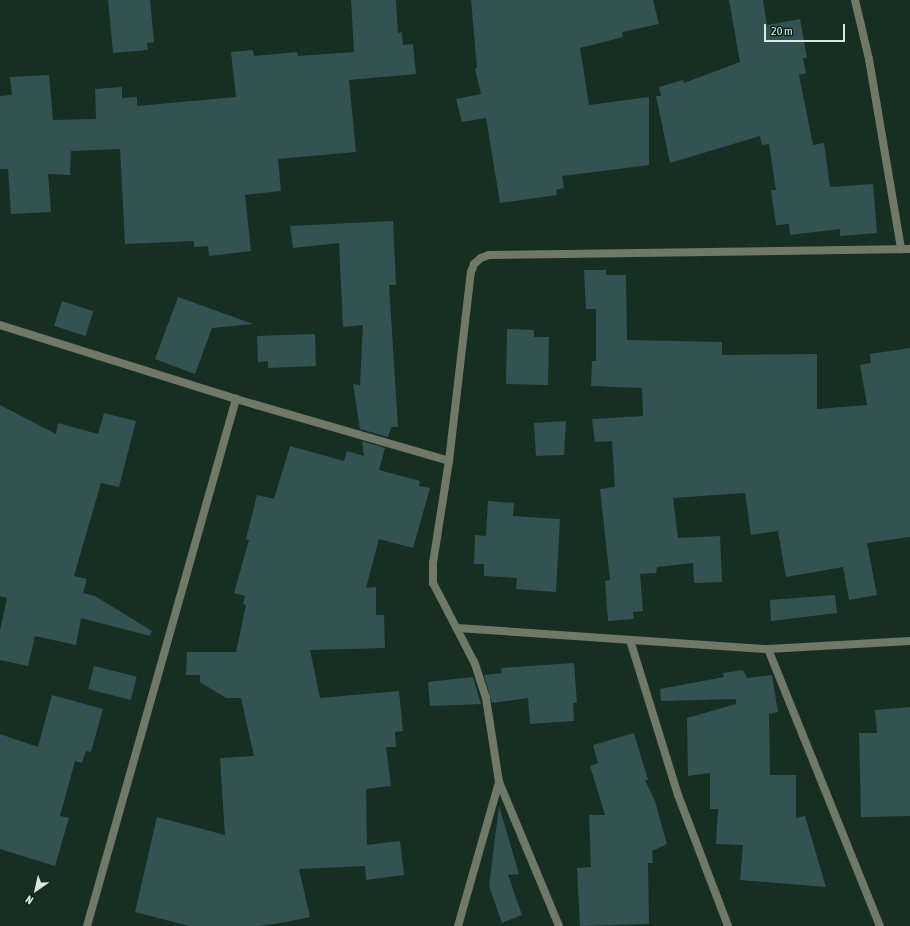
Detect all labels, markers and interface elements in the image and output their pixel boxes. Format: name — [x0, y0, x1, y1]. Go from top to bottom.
scale bar — [766, 16, 847, 42]
text: 20 m — [771, 24, 793, 38]
north arrow — [16, 870, 56, 910]
text: N — [23, 893, 35, 907]

